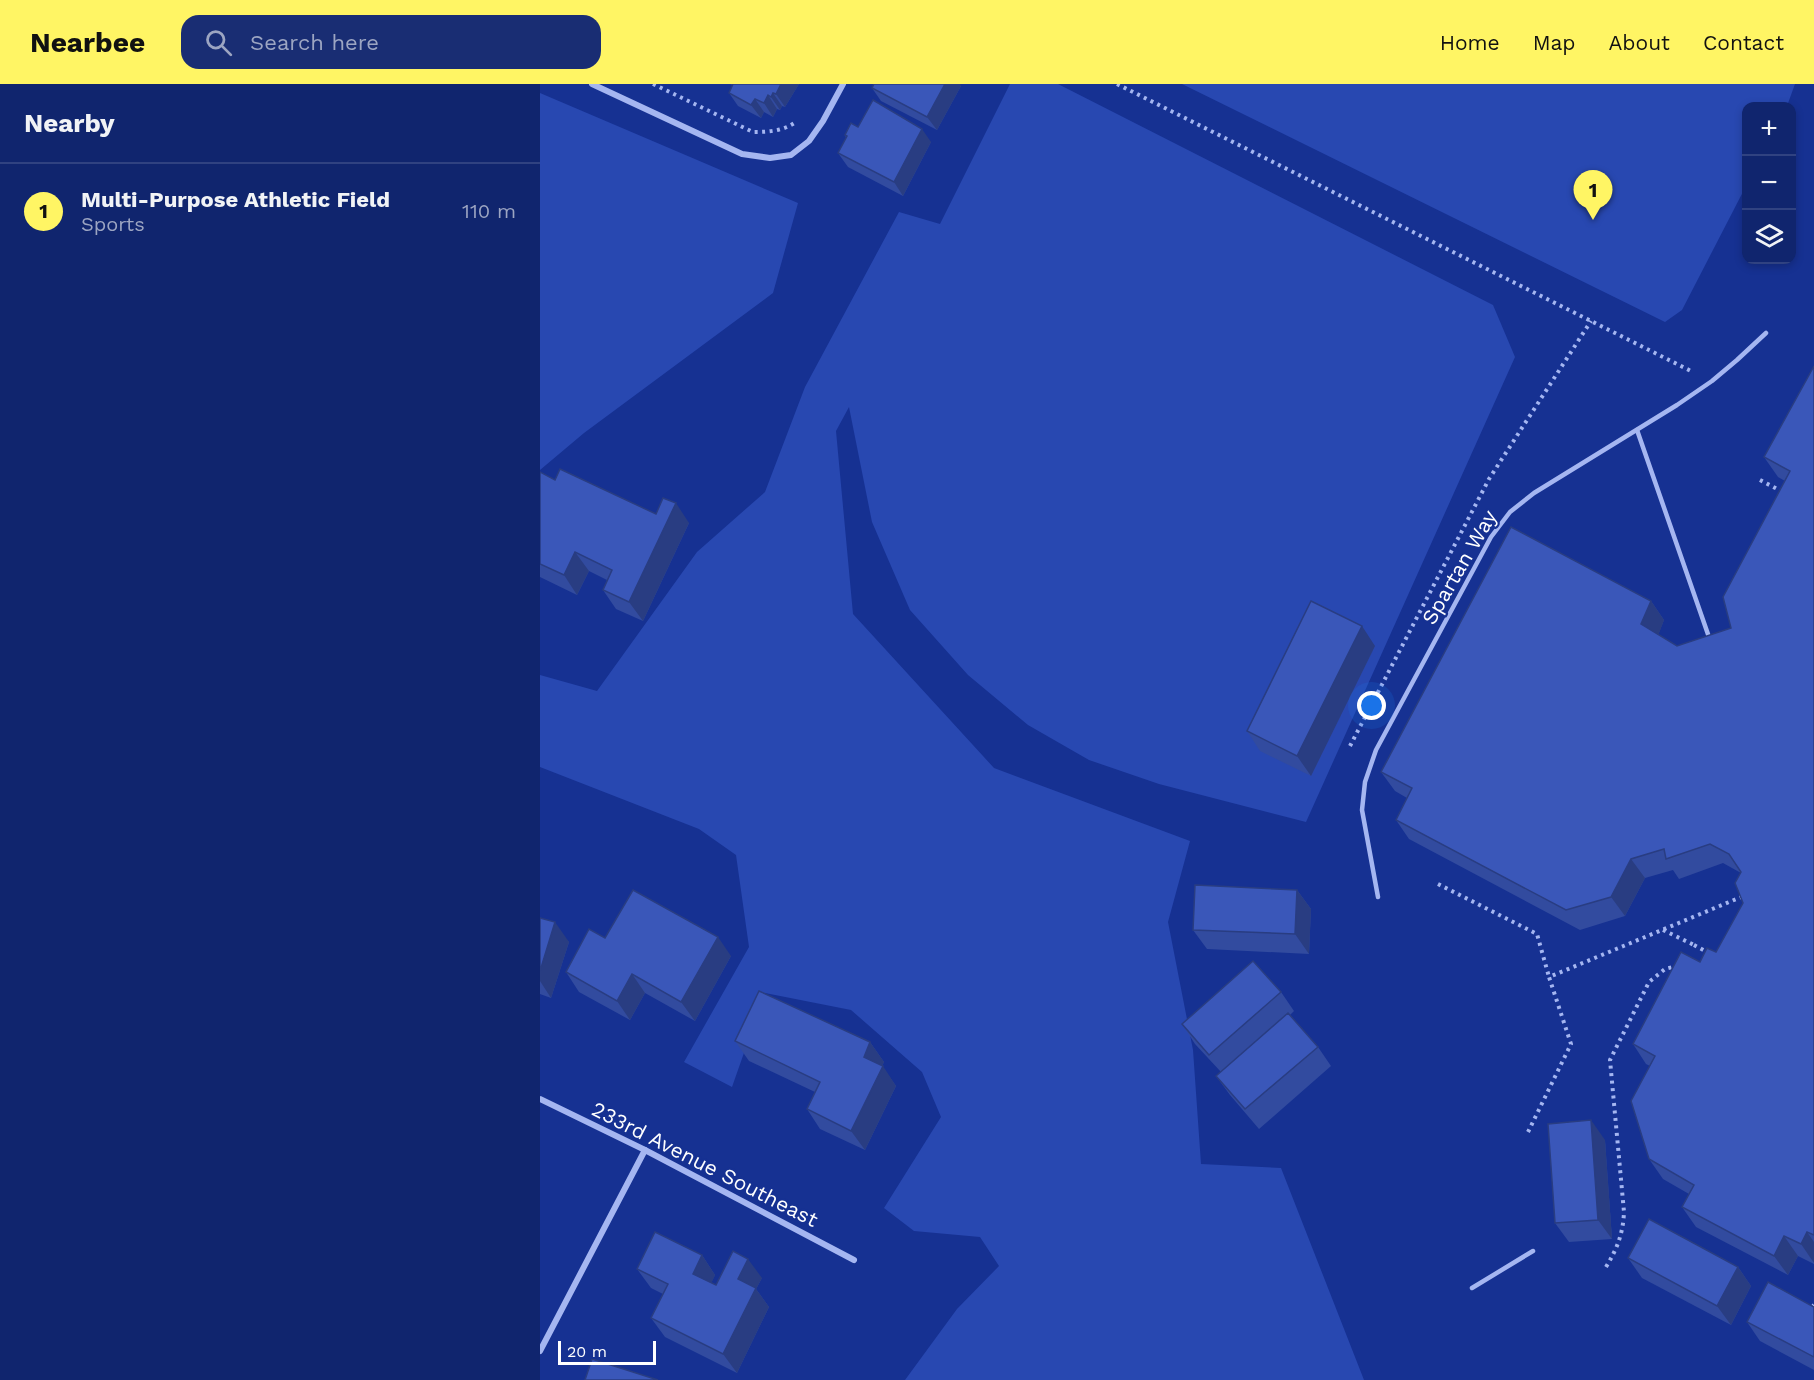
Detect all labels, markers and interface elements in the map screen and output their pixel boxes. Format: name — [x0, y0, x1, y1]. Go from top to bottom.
search box — [181, 15, 601, 69]
text: Nearbee — [30, 26, 145, 59]
icon: search — [202, 26, 235, 59]
text: Search here — [250, 30, 379, 55]
text: Home — [1440, 30, 1500, 55]
text: Map — [1533, 30, 1576, 55]
text: About — [1609, 30, 1670, 55]
text: Contact — [1703, 30, 1784, 55]
map controls — [1742, 102, 1796, 264]
button: + — [1742, 102, 1796, 156]
text: Nearby — [24, 108, 115, 138]
button: − — [1742, 156, 1796, 210]
pin: 1 — [1574, 170, 1612, 220]
text: Multi-Purpose Athletic Field — [81, 187, 390, 212]
text: 1 — [39, 199, 48, 223]
text: 110 m — [462, 199, 516, 223]
button: layers — [1742, 210, 1796, 264]
text: Sports — [81, 212, 145, 236]
street label: Spartan Way — [1416, 505, 1502, 629]
your location — [1357, 691, 1386, 720]
street label: 233rd Avenue Southeast — [588, 1096, 822, 1232]
scale bar — [558, 1338, 656, 1366]
text: 20 m — [567, 1342, 607, 1361]

